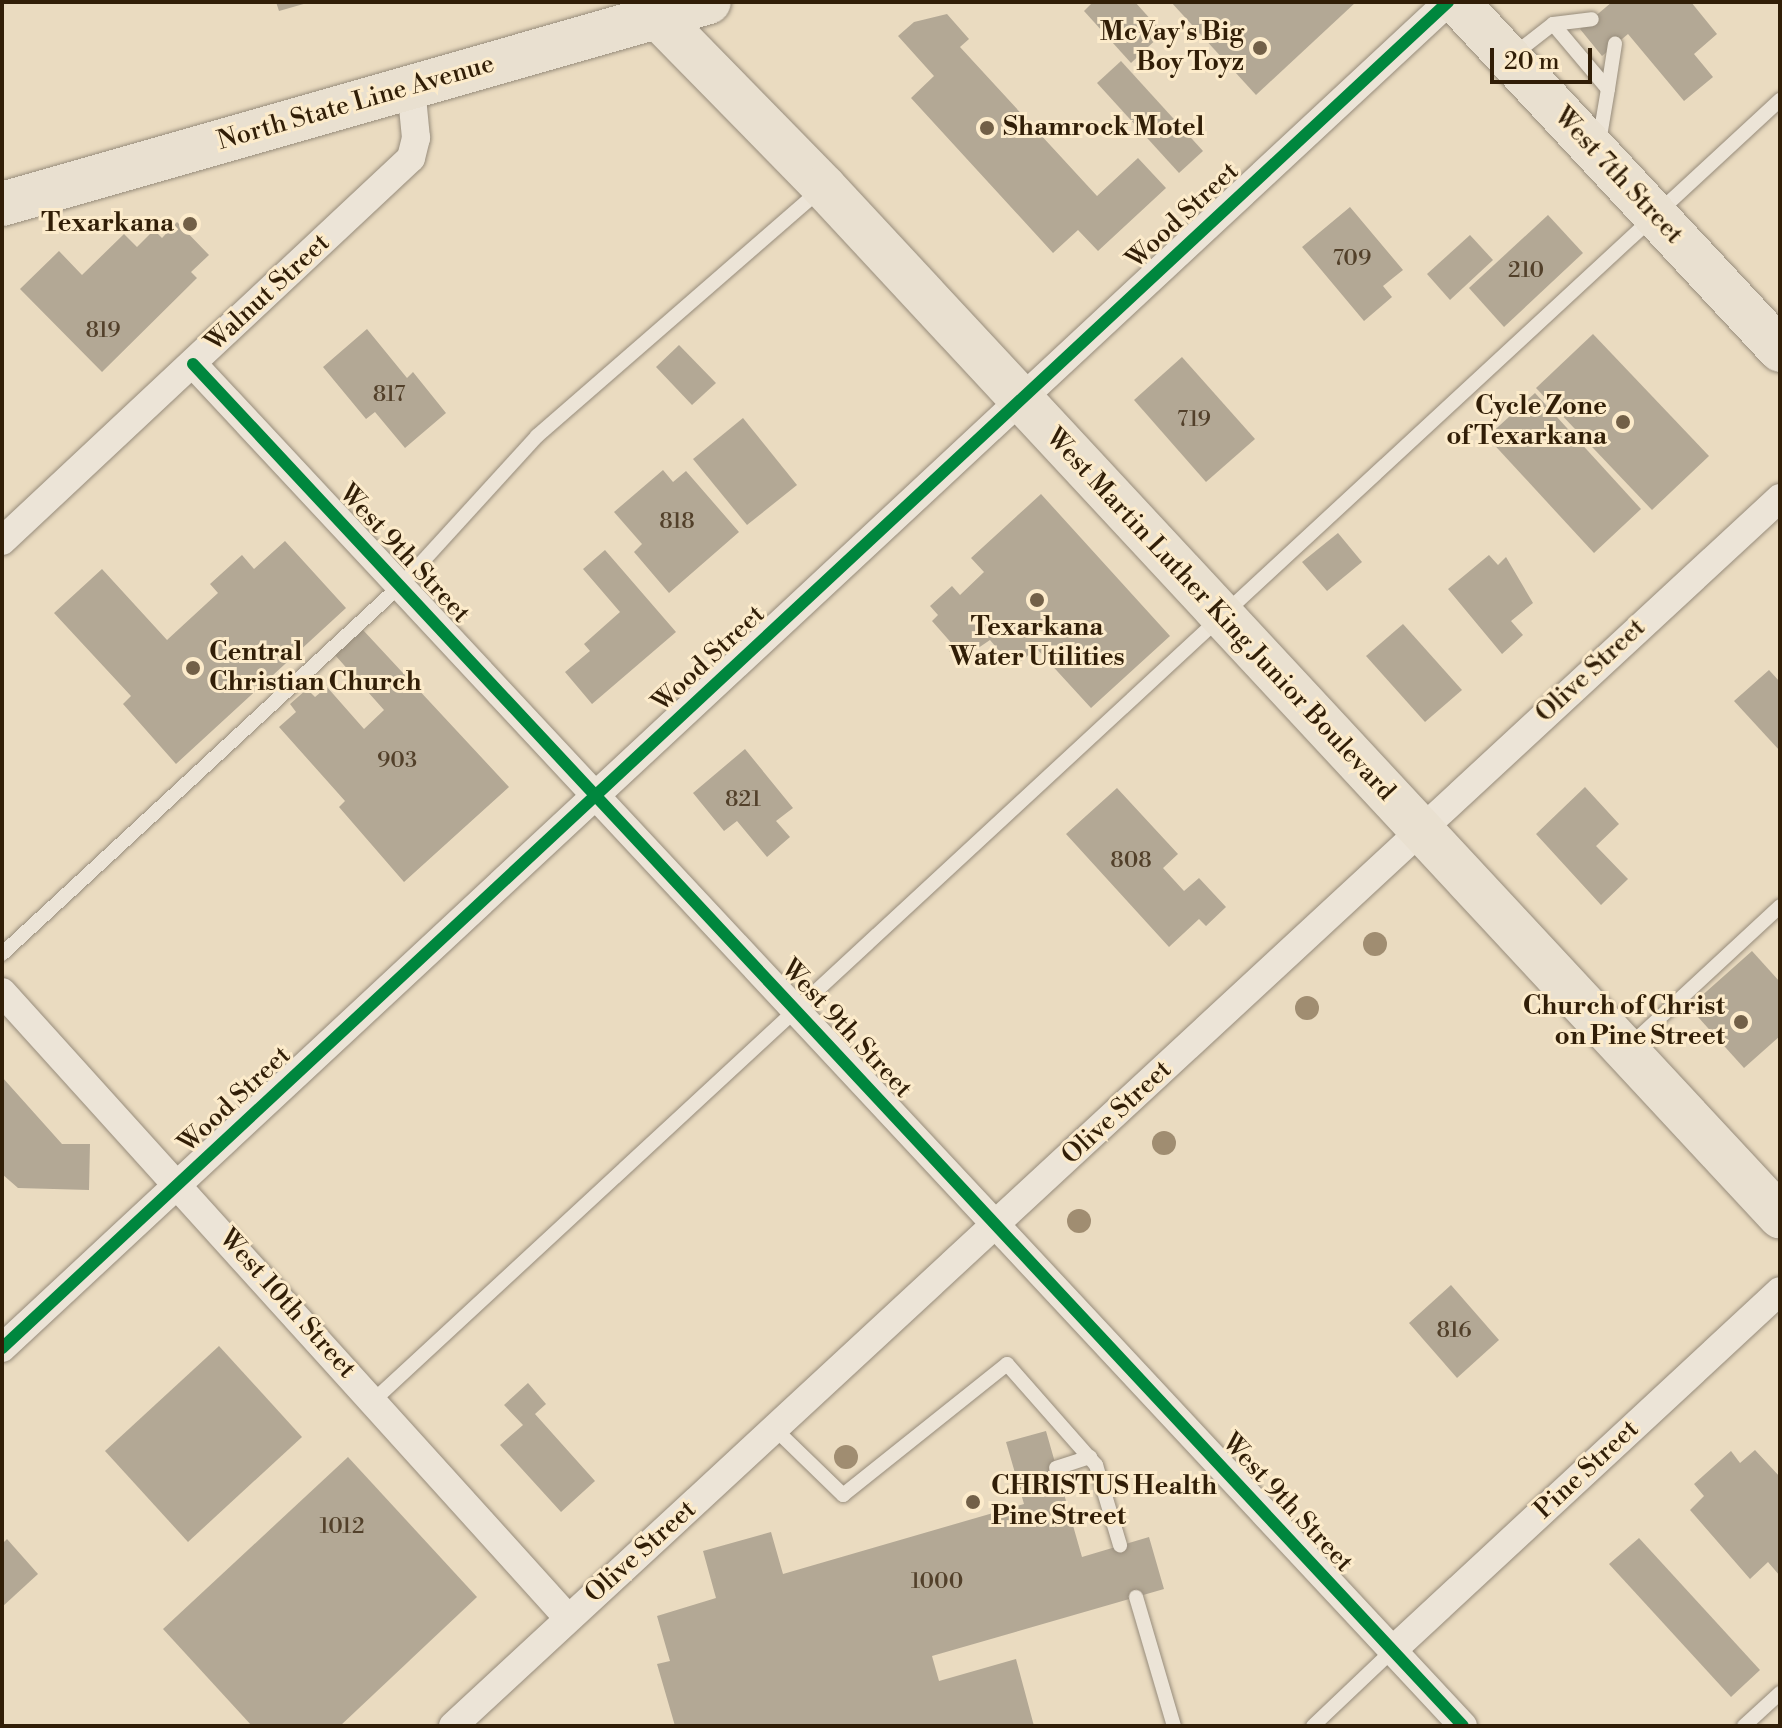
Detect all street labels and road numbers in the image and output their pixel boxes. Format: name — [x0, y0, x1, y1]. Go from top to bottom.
street label: North State Line Avenue — [214, 49, 498, 157]
street label: West 7th Street — [1547, 101, 1689, 251]
street label: Wood Street — [1121, 156, 1245, 276]
street label: Walnut Street — [199, 228, 337, 358]
street label: West Martin Luther King Junior Boulevard — [1039, 422, 1401, 808]
street label: West 9th Street — [332, 478, 476, 630]
street label: Wood Street — [647, 599, 771, 719]
street label: Olive Street — [1530, 612, 1652, 730]
street label: West 9th Street — [774, 953, 918, 1105]
street label: Wood Street — [173, 1040, 297, 1160]
street label: Olive Street — [1056, 1054, 1178, 1172]
street label: West 10th Street — [212, 1223, 362, 1385]
street label: Pine Street — [1528, 1414, 1646, 1526]
street label: West 9th Street — [1215, 1427, 1359, 1579]
street label: Olive Street — [579, 1494, 703, 1610]

